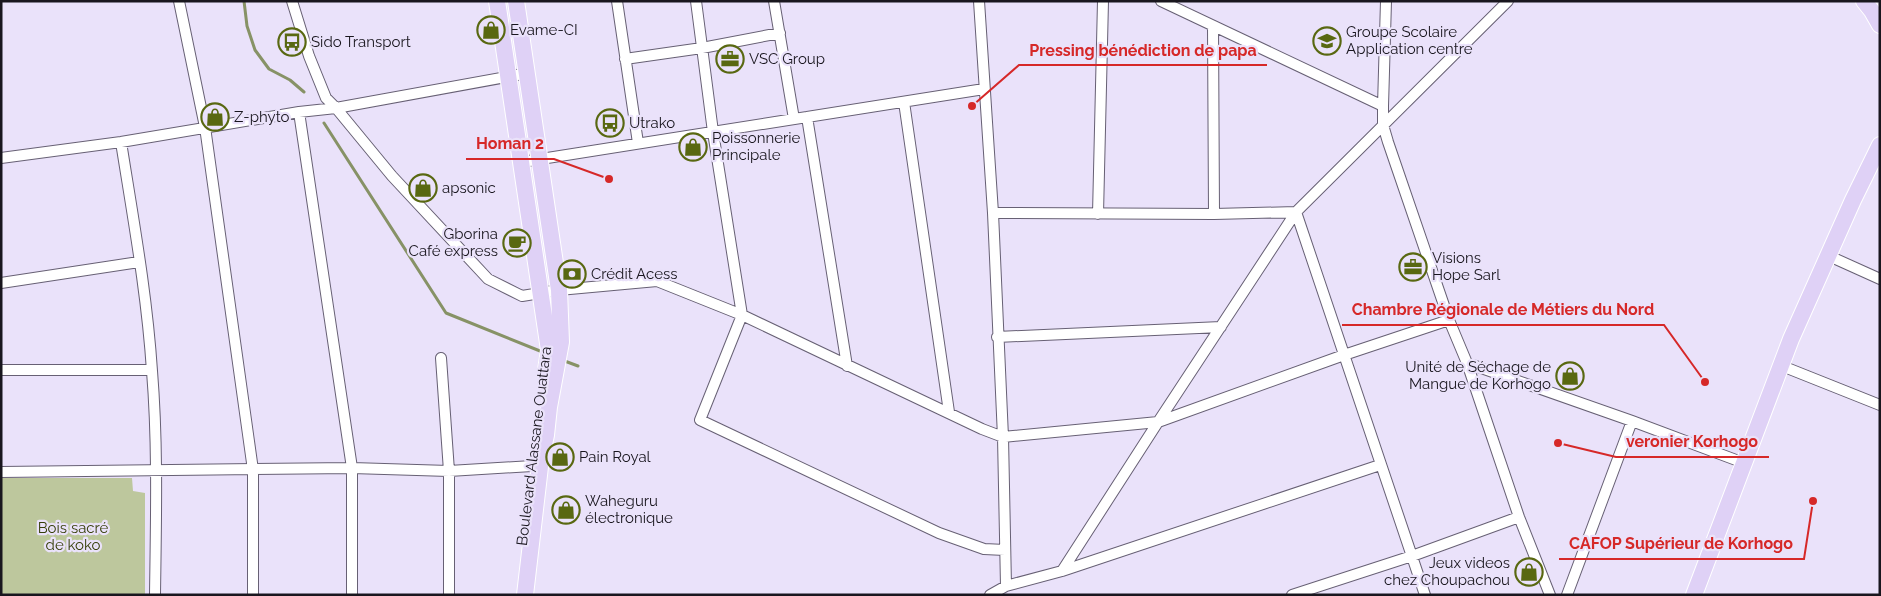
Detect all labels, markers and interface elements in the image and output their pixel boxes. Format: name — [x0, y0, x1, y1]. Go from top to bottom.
shop icon: Evame-CI — [476, 15, 506, 45]
place label: Evame-CI — [510, 21, 578, 39]
place label: Groupe Scolaire Application centre — [1346, 23, 1473, 58]
school or university icon: Groupe Scolaire Application centre — [1312, 26, 1342, 56]
bus stop icon: Sido Transport — [277, 27, 307, 57]
place label: Sido Transport — [311, 33, 411, 51]
callout: Pressing bénédiction de papa — [1019, 34, 1267, 65]
text: Pressing bénédiction de papa — [1029, 41, 1257, 60]
office icon: VSC Group — [715, 44, 745, 74]
place label: VSC Group — [749, 50, 825, 68]
shop icon: Z-phyto — [200, 102, 230, 132]
place label: Z-phyto — [234, 108, 290, 126]
bus stop icon: Utrako — [595, 108, 625, 138]
place label: Utrako — [629, 114, 675, 132]
callout: Homan 2 — [466, 128, 554, 159]
place label: Poissonnerie Principale — [712, 129, 801, 164]
shop icon: Poissonnerie Principale — [678, 132, 708, 162]
text: Homan 2 — [476, 134, 544, 153]
shop icon: apsonic — [408, 173, 438, 203]
place label: apsonic — [442, 179, 496, 197]
place label: Gborina Café express — [409, 225, 498, 260]
cafe icon: Gborina Café express — [502, 228, 532, 258]
place label: Visions Hope Sarl — [1432, 249, 1501, 284]
office icon: Visions Hope Sarl — [1398, 252, 1428, 282]
bank icon: Crédit Acess — [557, 259, 587, 289]
place label: Crédit Acess — [591, 265, 677, 283]
callout: Chambre Régionale de Métiers du Nord — [1342, 294, 1664, 325]
text: Chambre Régionale de Métiers du Nord — [1352, 300, 1654, 319]
street label: Boulevard Alassane Ouattara — [513, 345, 555, 547]
place label: Unité de Séchage de Mangue de Korhogo — [1405, 358, 1551, 393]
shop icon: Unité de Séchage de Mangue de Korhogo — [1555, 361, 1585, 391]
callout: veronier Korhogo — [1616, 426, 1769, 457]
text: veronier Korhogo — [1626, 432, 1758, 451]
shop icon: Pain Royal — [545, 442, 575, 472]
place label: Pain Royal — [579, 448, 652, 466]
place label: Waheguru électronique — [585, 492, 673, 527]
shop icon: Waheguru électronique — [551, 495, 581, 525]
park label: Bois sacré de koko — [38, 519, 109, 554]
callout: CAFOP Supérieur de Korhogo — [1559, 528, 1804, 559]
text: CAFOP Supérieur de Korhogo — [1569, 534, 1793, 553]
place label: Jeux videos chez Choupachou — [1384, 554, 1510, 589]
shop icon: Jeux videos chez Choupachou — [1514, 557, 1544, 587]

